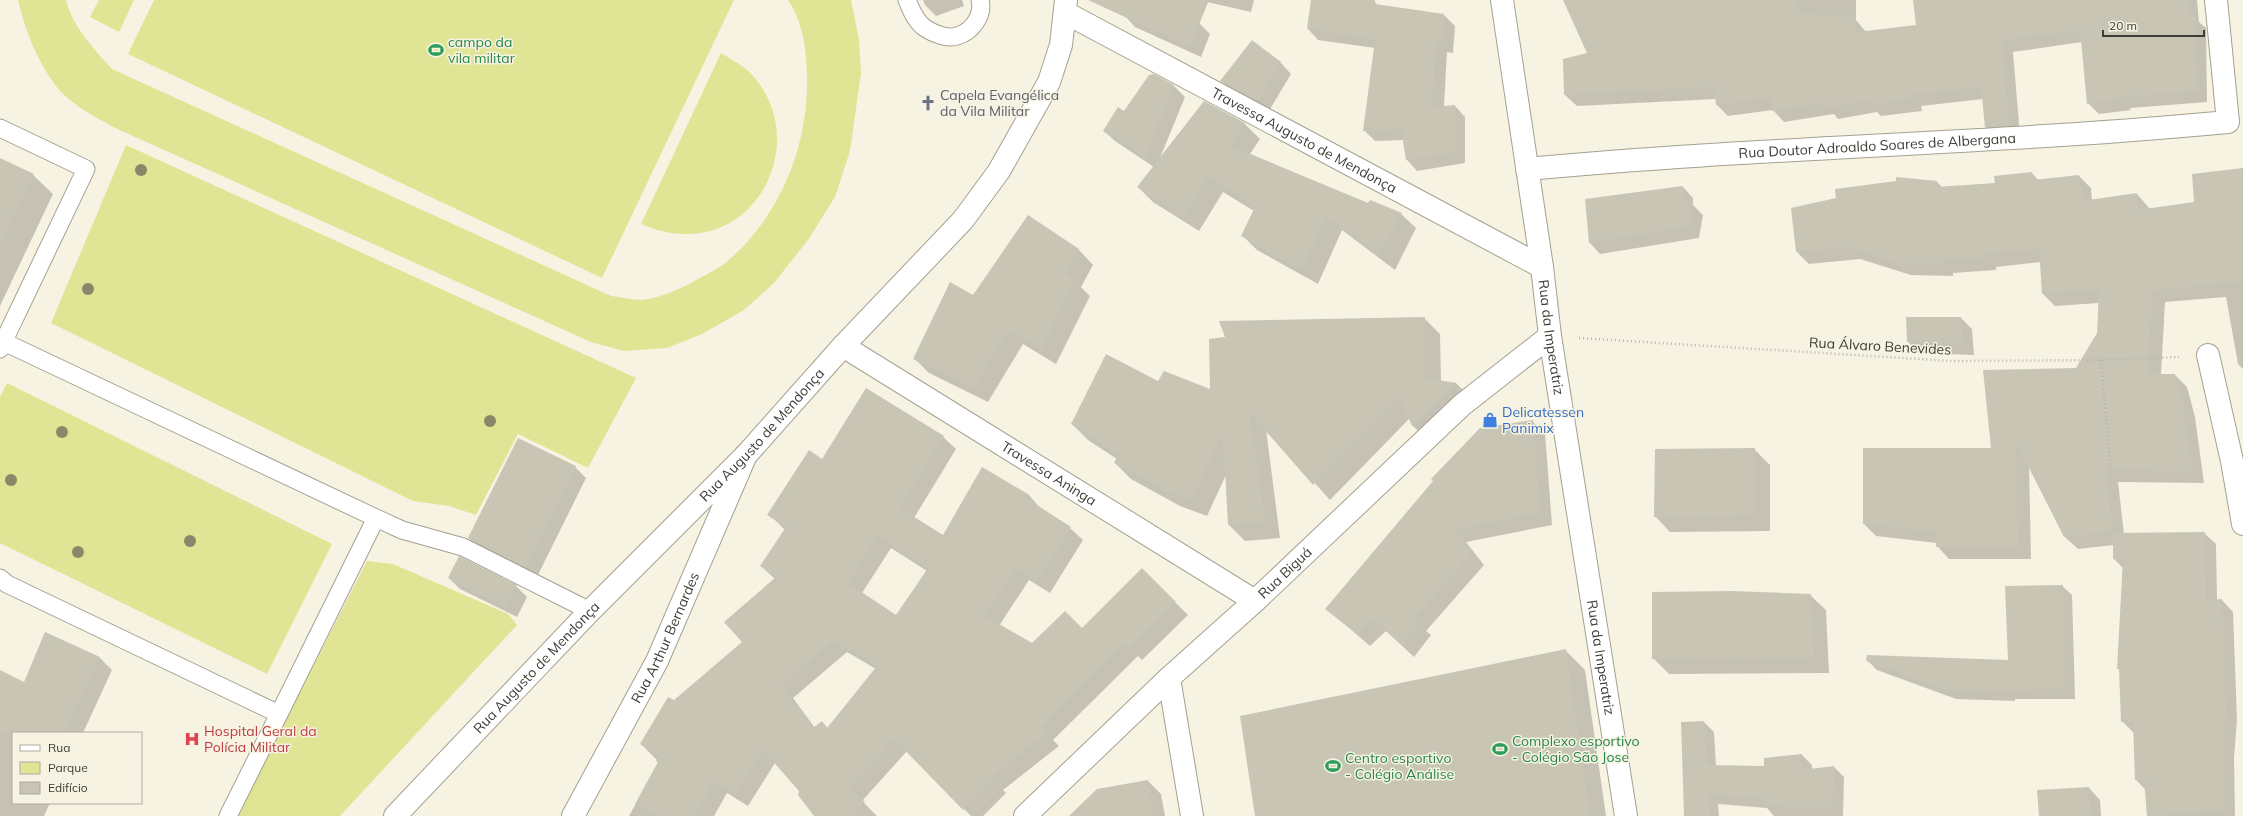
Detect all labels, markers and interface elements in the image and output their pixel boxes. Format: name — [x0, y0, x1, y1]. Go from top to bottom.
scale bar — [2103, 12, 2204, 38]
text: 20 m — [2109, 18, 2137, 33]
place label: campo da vila militar — [448, 33, 516, 67]
sports icon: campo da vila militar — [427, 41, 445, 59]
street label: Travessa Augusto de Mendonça — [1208, 83, 1400, 197]
place label: Capela Evangélica da Vila Militar — [940, 86, 1059, 120]
church icon: Capela Evangélica da Vila Militar — [919, 94, 937, 112]
street label: Rua Doutor Adroaldo Soares de Albergana — [1738, 129, 2016, 162]
street label: Rua da Imperatriz — [1535, 279, 1568, 396]
street label: Rua Álvaro Benevides — [1808, 333, 1952, 359]
street label: Rua Augusto de Mendonça — [696, 364, 828, 505]
place label: Delicatessen Panimix — [1502, 403, 1584, 437]
shop icon: Delicatessen Panimix — [1481, 411, 1499, 429]
street label: Travessa Aninga — [998, 437, 1100, 510]
street label: Rua Biguá — [1254, 543, 1316, 603]
street label: Rua Arthur Bernardes — [627, 569, 703, 706]
street label: Rua Augusto de Mendonça — [469, 598, 603, 737]
street label: Rua da Imperatriz — [1583, 599, 1619, 716]
place label: Hospital Geral da Polícia Militar — [204, 722, 317, 756]
hospital icon: Hospital Geral da Polícia Militar — [183, 730, 201, 748]
legend — [12, 732, 142, 804]
place label: Complexo esportivo - Colégio São Jose — [1512, 732, 1640, 766]
text: Rua — [48, 740, 70, 755]
sports icon: Complexo esportivo - Colégio São Jose — [1491, 740, 1509, 758]
place label: Centro esportivo - Colégio Análise — [1345, 749, 1454, 783]
sports icon: Centro esportivo - Colégio Análise — [1324, 757, 1342, 775]
text: Parque — [48, 760, 88, 775]
text: Edifício — [48, 780, 88, 795]

